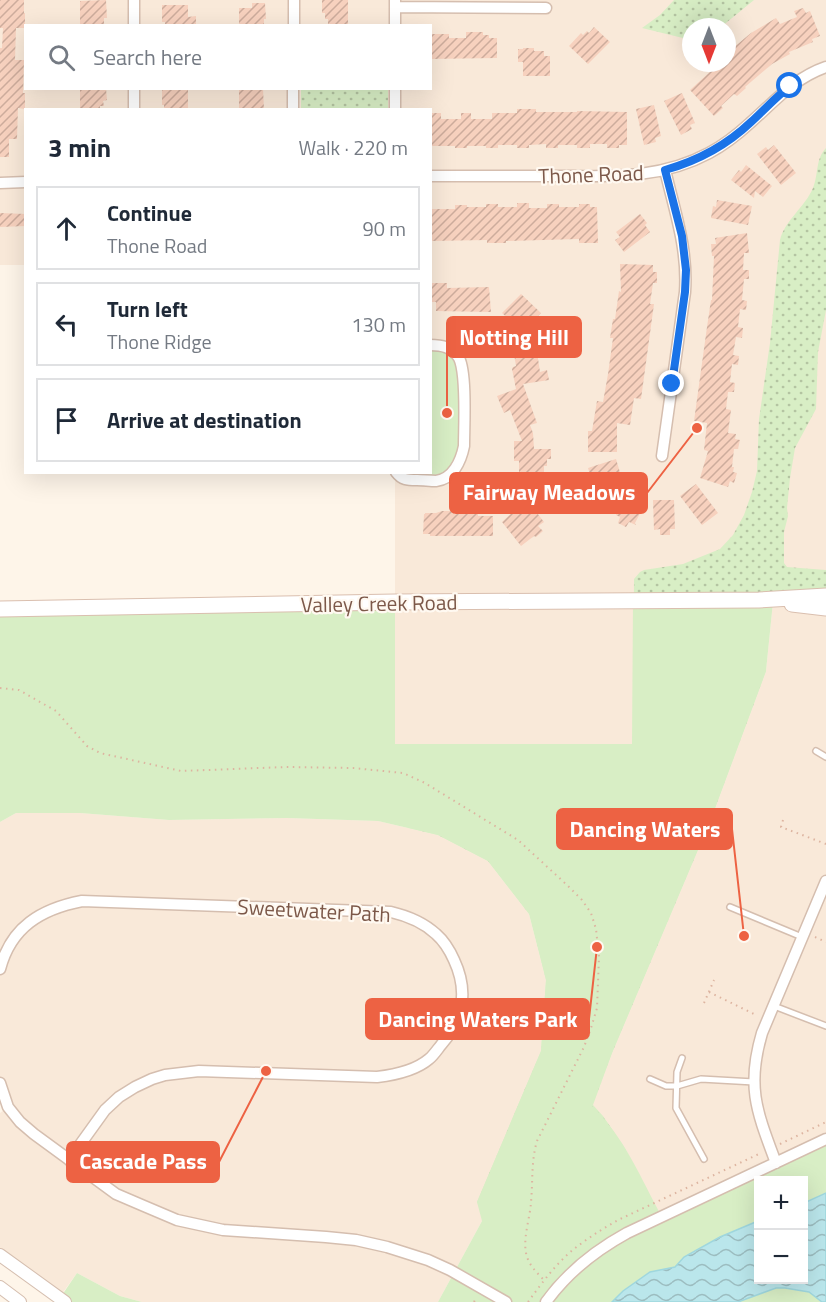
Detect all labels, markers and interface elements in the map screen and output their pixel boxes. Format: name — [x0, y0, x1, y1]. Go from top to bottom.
north arrow — [682, 18, 736, 72]
search box — [24, 24, 432, 90]
text: Search here — [93, 40, 202, 74]
icon: search — [45, 41, 78, 74]
route start — [776, 72, 802, 98]
text: 3 min — [48, 128, 111, 167]
text: Walk · 220 m — [299, 132, 408, 163]
street label: Thone Road — [538, 156, 644, 192]
text: Continue — [107, 196, 192, 230]
icon: ahead — [50, 212, 83, 245]
text: 90 m — [362, 213, 406, 244]
text: Thone Road — [107, 230, 207, 261]
text: Turn left — [107, 292, 188, 326]
icon: left — [50, 308, 83, 341]
text: 130 m — [351, 309, 406, 340]
callout: Notting Hill — [447, 317, 581, 357]
text: Notting Hill — [459, 320, 569, 354]
text: Thone Ridge — [107, 326, 212, 357]
route end — [658, 370, 684, 396]
text: Arrive at destination — [107, 403, 302, 437]
icon: arrive — [50, 404, 83, 437]
callout: Fairway Meadows — [450, 473, 647, 513]
text: Fairway Meadows — [463, 475, 635, 509]
street label: Valley Creek Road — [300, 586, 458, 620]
callout: Dancing Waters — [557, 809, 732, 849]
text: Dancing Waters — [570, 812, 720, 846]
street label: Sweetwater Path — [237, 890, 391, 930]
callout: Dancing Waters Park — [366, 999, 589, 1039]
text: Dancing Waters Park — [378, 1002, 578, 1036]
callout: Cascade Pass — [67, 1142, 219, 1182]
text: Cascade Pass — [79, 1144, 207, 1178]
map controls — [754, 1176, 808, 1284]
button: + — [754, 1176, 808, 1230]
button: − — [754, 1230, 808, 1284]

